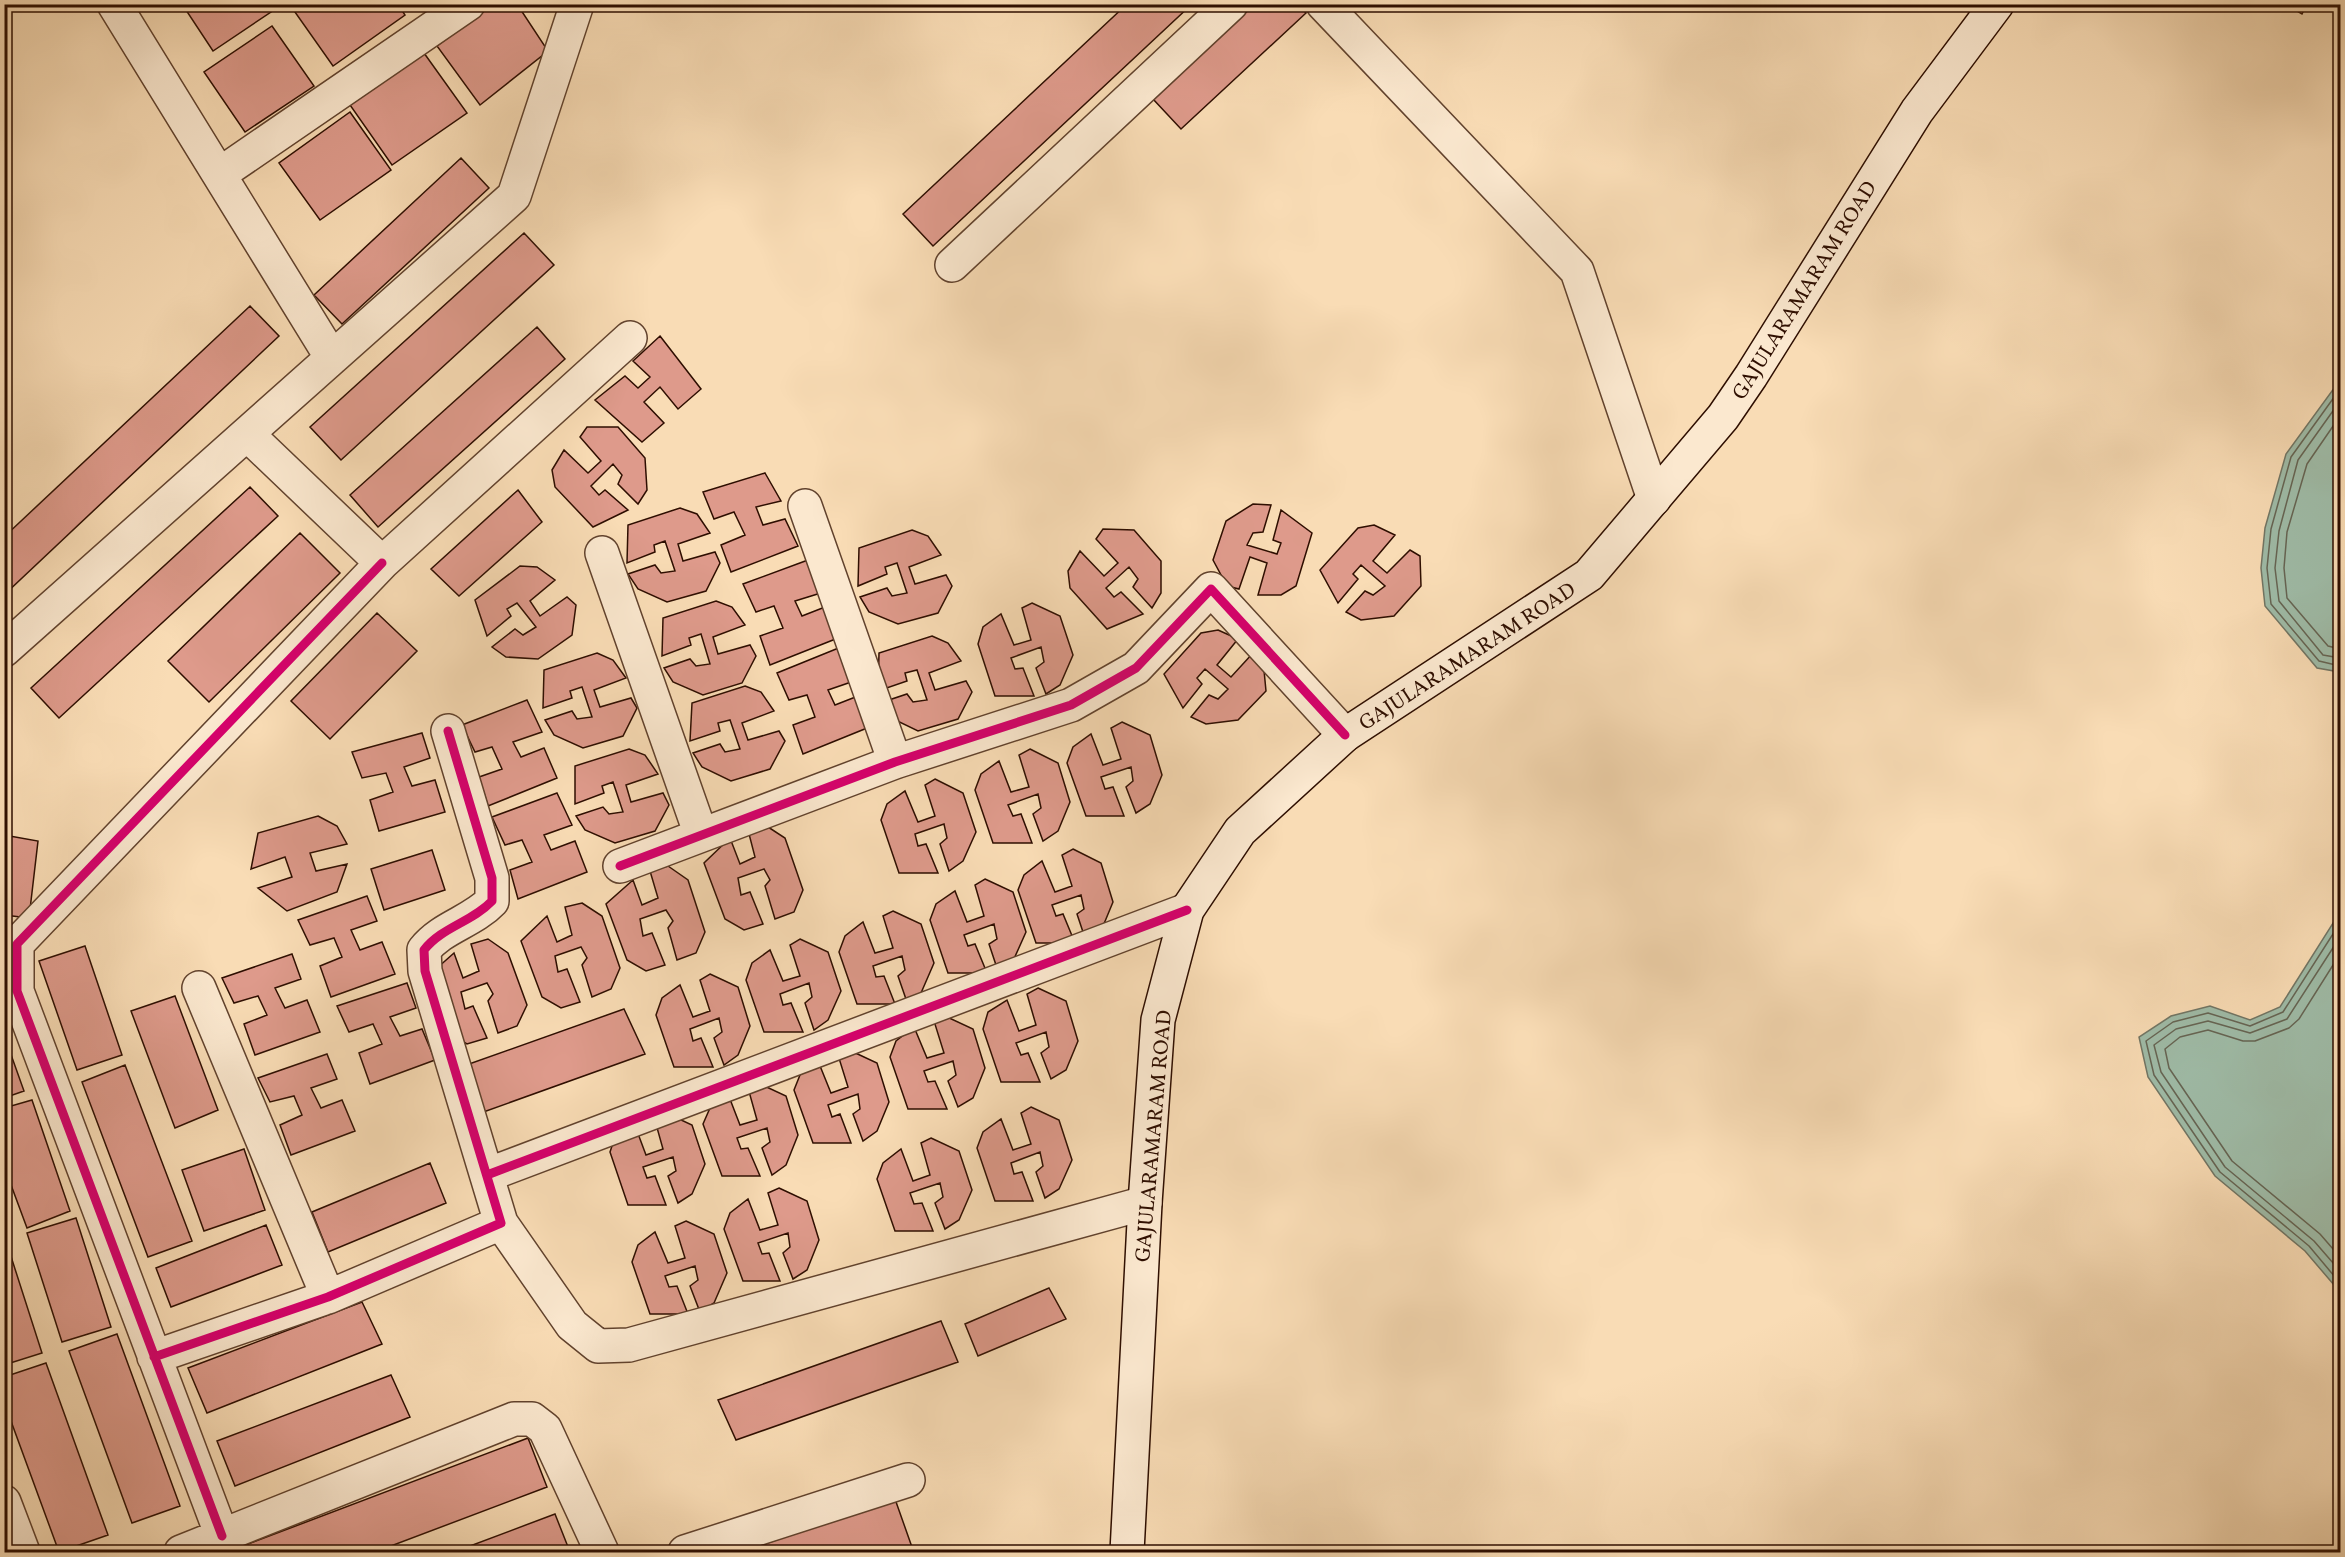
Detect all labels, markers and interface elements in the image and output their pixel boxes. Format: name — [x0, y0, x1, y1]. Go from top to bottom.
street label: GAJULARAMARAM ROAD — [1726, 176, 1885, 406]
street label: GAJULARAMARAM ROAD — [1354, 576, 1582, 738]
street label: GAJULARAMARAM ROAD — [1129, 1009, 1180, 1263]

